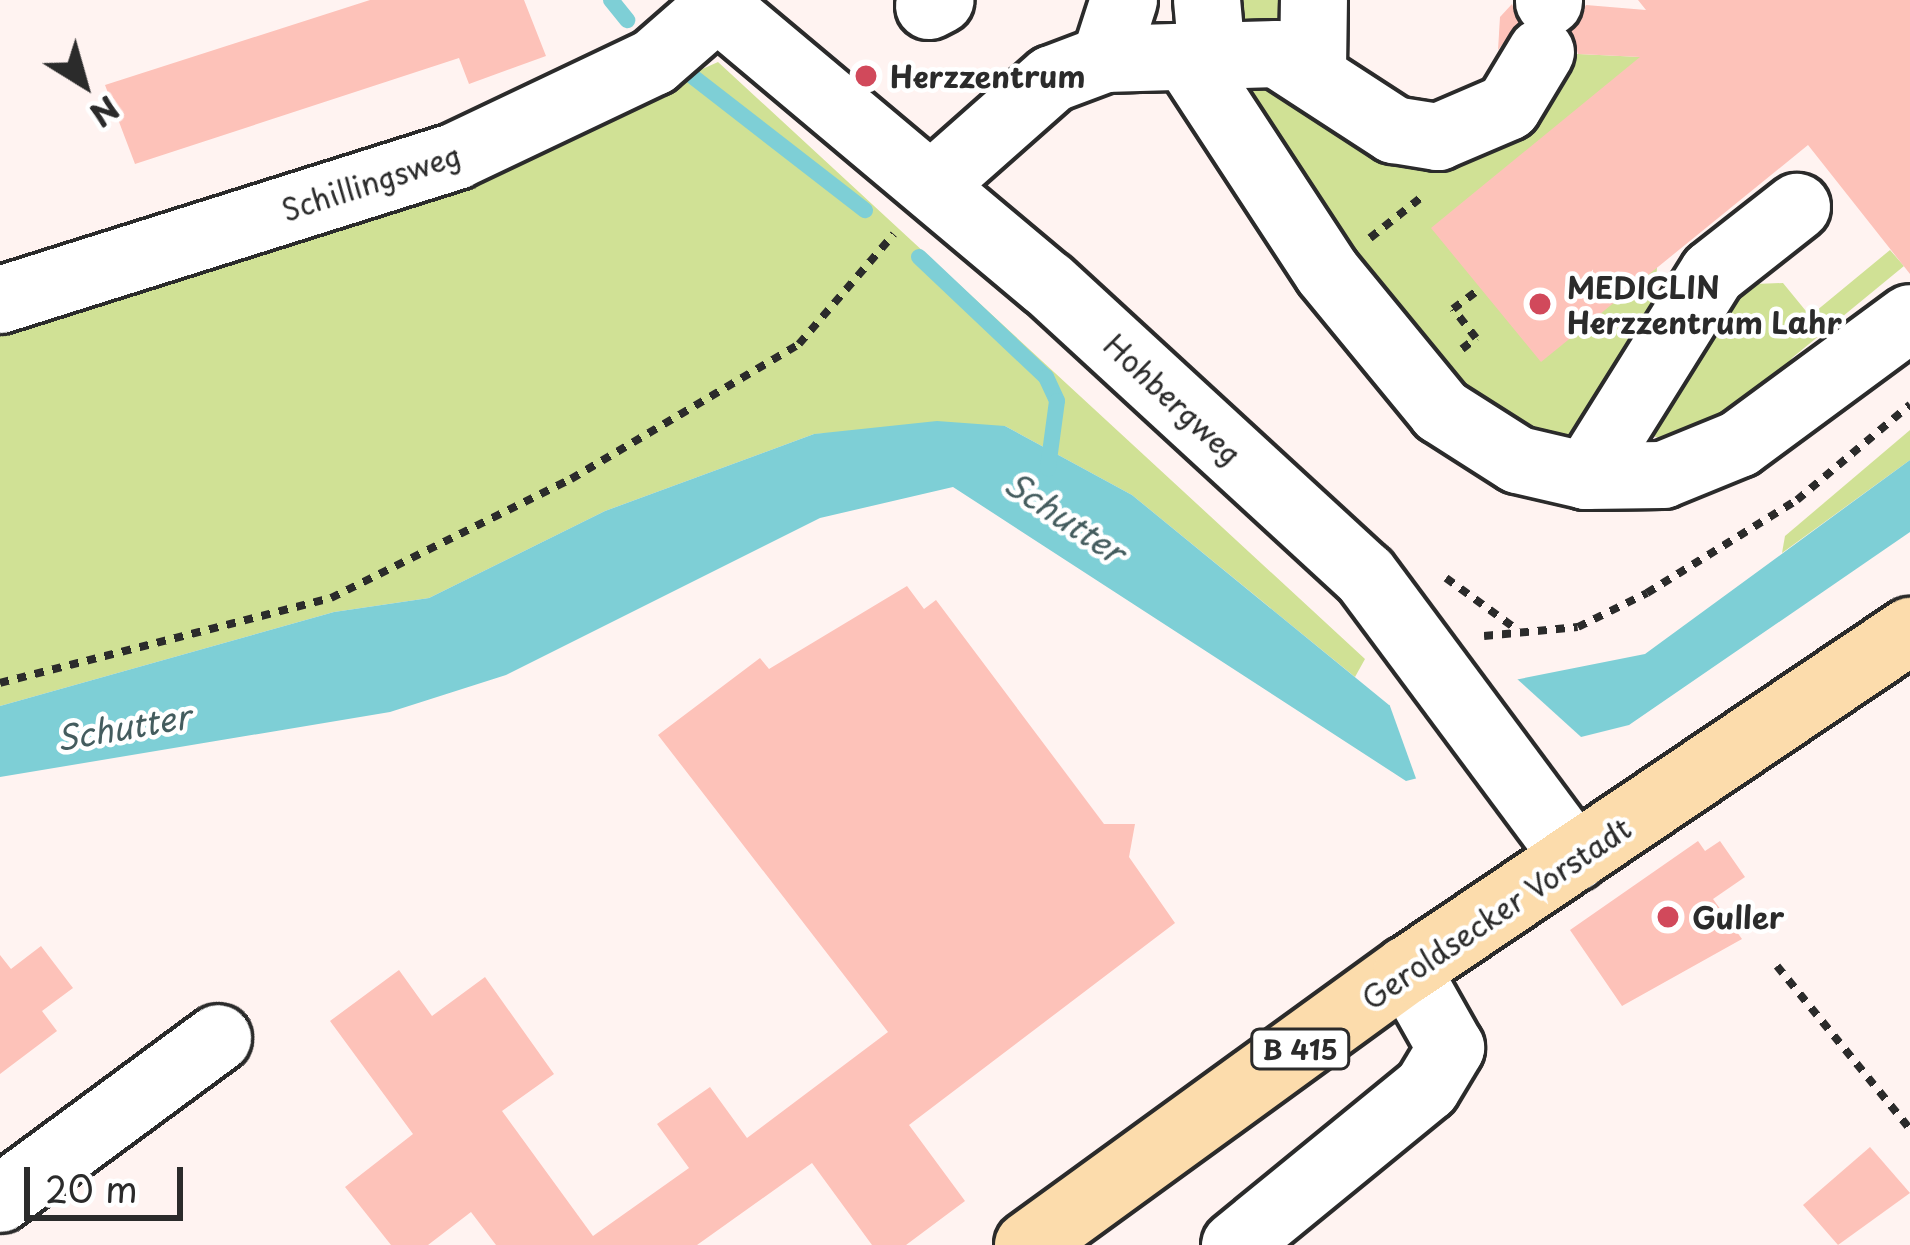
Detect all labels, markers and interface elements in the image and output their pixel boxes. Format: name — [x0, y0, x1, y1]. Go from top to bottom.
north arrow — [24, 24, 144, 144]
place label: Herzzentrum — [890, 58, 1085, 94]
marker: Herzzentrum — [853, 63, 879, 89]
text: N — [80, 85, 131, 141]
street label: Schillingsweg — [277, 136, 465, 228]
place label: MEDICLIN Herzzentrum Lahr — [1567, 269, 1842, 340]
marker: MEDICLIN Herzzentrum Lahr — [1524, 288, 1556, 320]
street label: Hohbergweg — [1097, 326, 1249, 472]
water label: Schutter — [998, 463, 1132, 571]
water label: Schutter — [53, 696, 193, 758]
street label: Geroldsecker Vorstadt — [1353, 808, 1639, 1018]
place label: Guller — [1692, 899, 1784, 935]
marker: Guller — [1655, 904, 1681, 930]
road number: B 415 — [1249, 1028, 1351, 1070]
scale bar — [30, 1143, 189, 1217]
text: 20 m — [45, 1161, 138, 1215]

